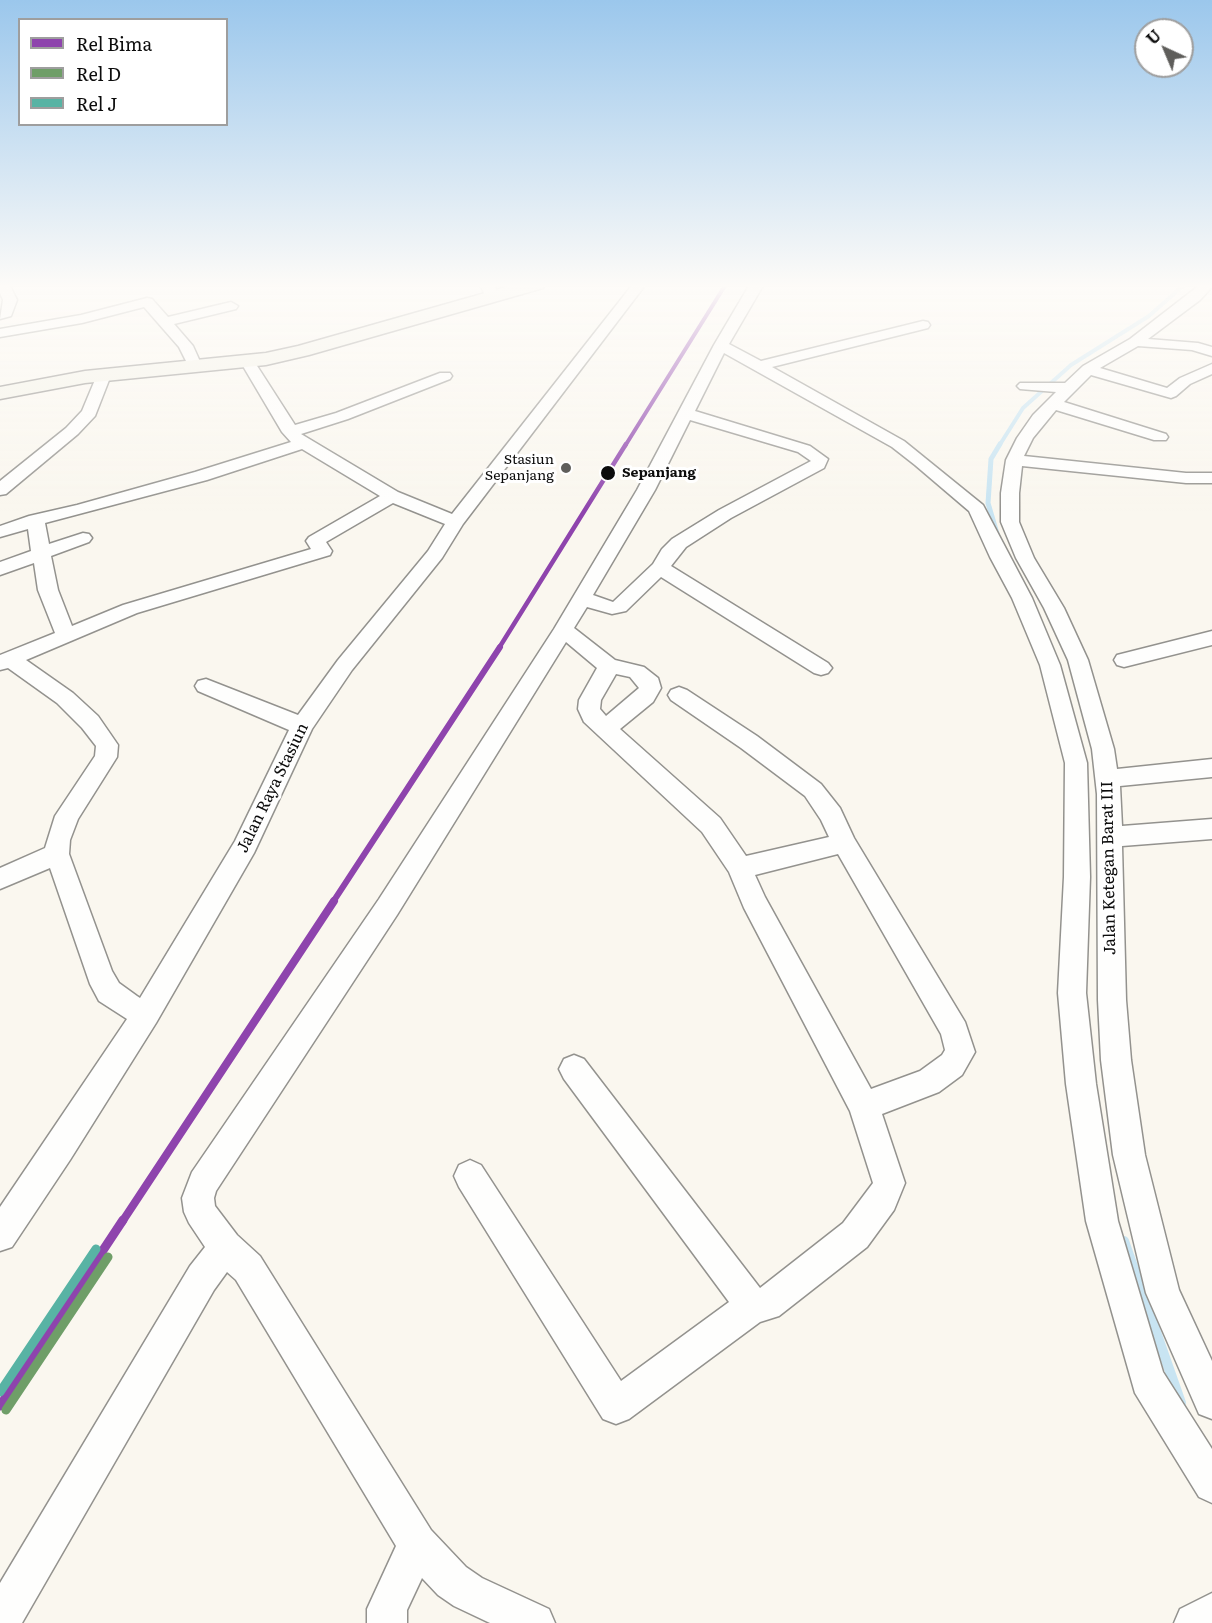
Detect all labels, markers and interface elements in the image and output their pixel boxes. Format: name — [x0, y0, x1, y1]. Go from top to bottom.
legend — [18, 18, 228, 126]
north arrow — [1134, 18, 1194, 78]
text: U — [1140, 23, 1166, 49]
text: Rel Bima — [76, 30, 152, 57]
text: Rel D — [76, 60, 121, 87]
text: Rel J — [76, 90, 117, 117]
place label: Stasiun Sepanjang — [485, 452, 554, 484]
marker: Stasiun Sepanjang — [559, 461, 573, 475]
marker: Sepanjang — [599, 464, 617, 482]
place label: Sepanjang — [622, 465, 696, 481]
street label: Jalan Raya Stasiun — [233, 720, 313, 856]
street label: Jalan Ketegan Barat III — [1098, 781, 1120, 955]

